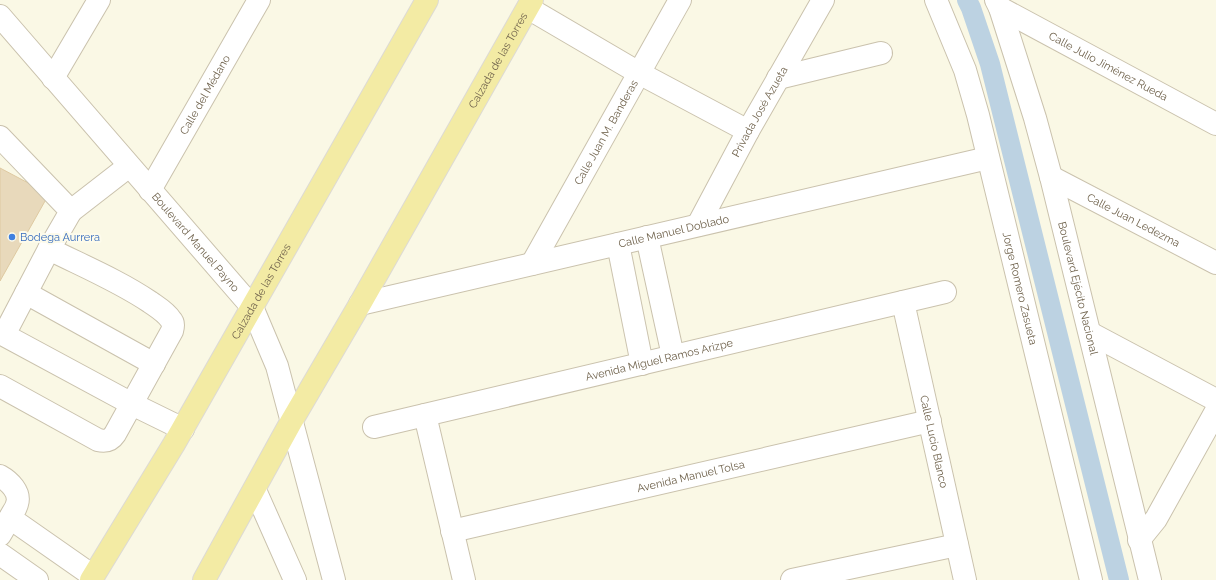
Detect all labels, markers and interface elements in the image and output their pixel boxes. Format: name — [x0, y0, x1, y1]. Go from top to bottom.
street label: Calzada de las Torres — [466, 10, 530, 111]
street label: Calle Julio Jiménez Rueda — [1047, 29, 1170, 103]
street label: Calle del Médano — [177, 52, 233, 137]
street label: Privada José Azueta — [729, 64, 790, 159]
street label: Calle Juan M. Banderas — [571, 77, 640, 187]
street label: Boulevard Manuel Payno — [149, 190, 242, 295]
street label: Calle Juan Ledezma — [1085, 190, 1182, 250]
street label: Calle Manuel Doblado — [617, 212, 731, 250]
street label: Boulevard Ejécito Nacional — [1056, 220, 1101, 356]
place label: Bodega Aurrera — [20, 231, 100, 244]
street label: Jorge Romero Zasueta — [1000, 231, 1040, 346]
marker: Bodega Aurrera — [7, 232, 17, 242]
street label: Calzada de las Torres — [229, 241, 293, 341]
street label: Avenida Miguel Ramos Arizpe — [584, 336, 735, 383]
street label: Calle Lucio Blanco — [917, 394, 951, 490]
street label: Avenida Manuel Tolsa — [636, 457, 746, 495]

